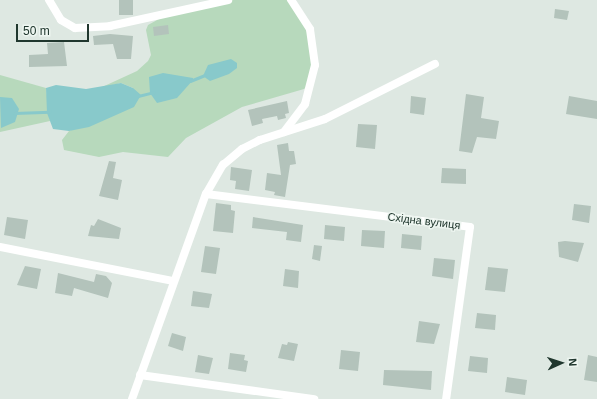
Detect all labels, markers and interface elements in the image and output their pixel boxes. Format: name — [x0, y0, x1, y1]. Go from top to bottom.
scale bar — [18, 16, 91, 42]
text: 50 m — [23, 24, 50, 38]
street label: Східна вулиця — [387, 210, 461, 232]
north arrow — [541, 343, 581, 383]
text: N — [567, 358, 579, 367]

